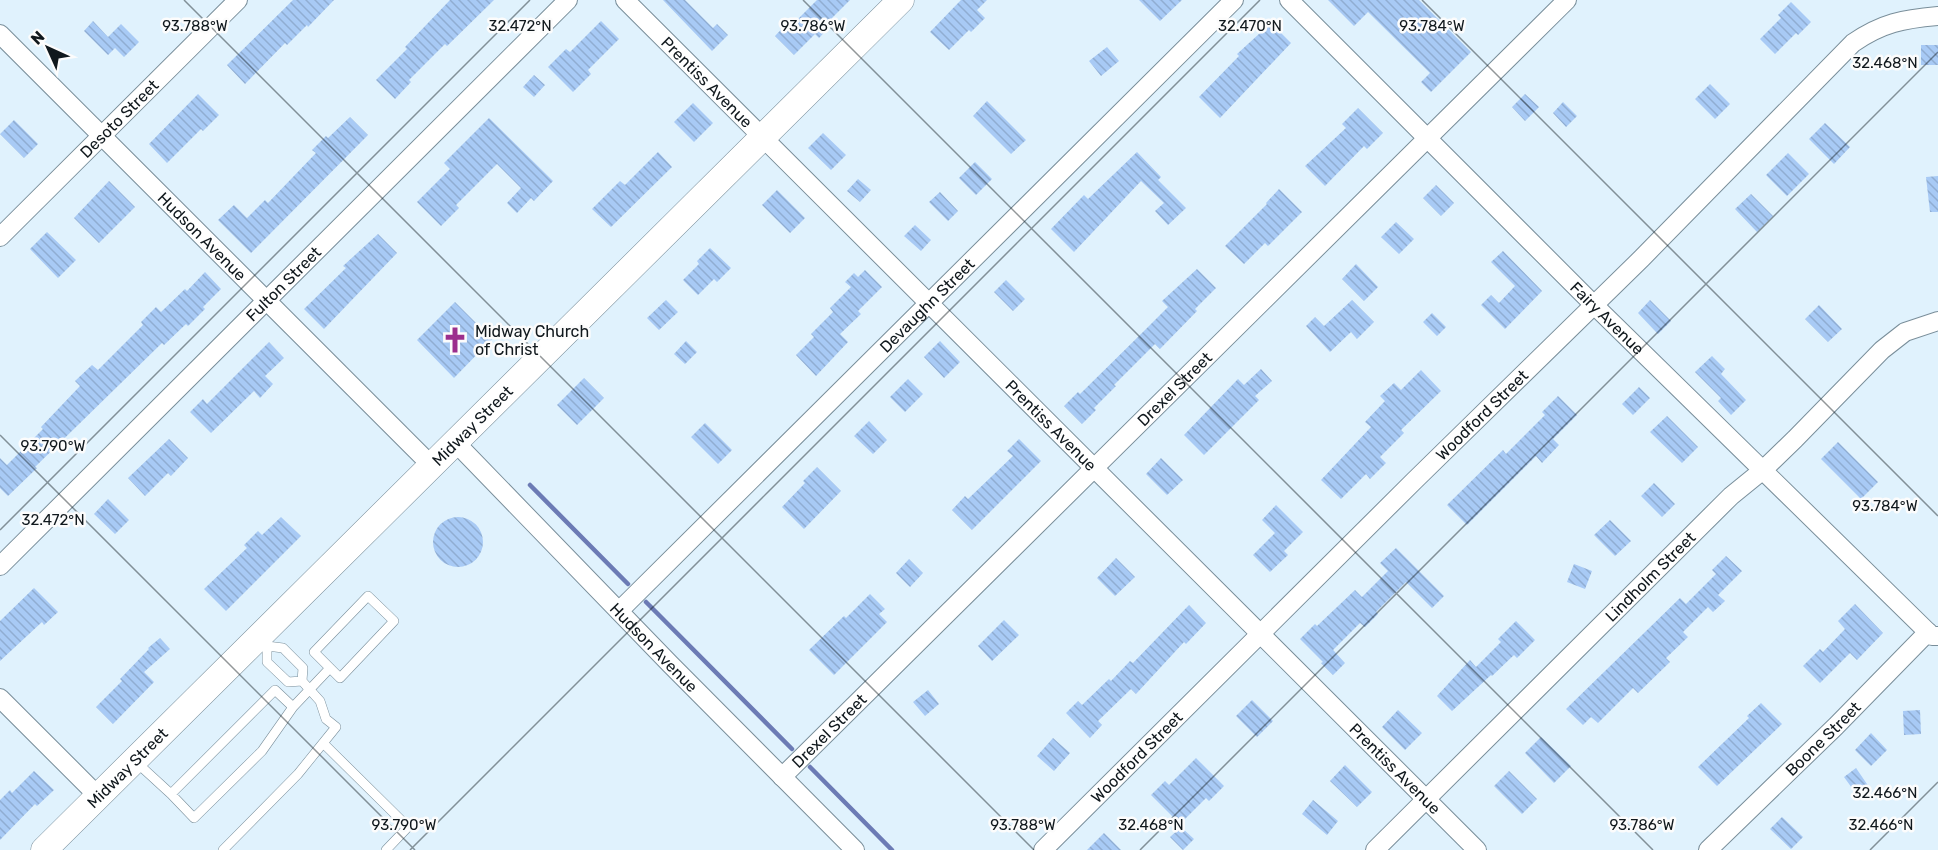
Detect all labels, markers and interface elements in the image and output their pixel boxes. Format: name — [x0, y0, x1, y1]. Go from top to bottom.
text: 93.788°W — [162, 17, 228, 35]
text: 32.472°N — [488, 17, 552, 35]
text: 93.786°W — [780, 17, 846, 35]
text: 32.470°N — [1218, 17, 1282, 35]
text: 93.784°W — [1399, 17, 1465, 35]
north arrow — [18, 18, 78, 78]
text: N — [27, 27, 49, 49]
street label: Prentiss Avenue — [657, 33, 756, 132]
text: 32.468°N — [1852, 54, 1918, 72]
street label: Desoto Street — [76, 76, 163, 162]
street label: Hudson Avenue — [154, 188, 250, 285]
street label: Fulton Street — [242, 243, 325, 325]
street label: Devaughn Street — [876, 254, 979, 357]
street label: Fairy Avenue — [1566, 278, 1648, 359]
place label: Midway Church of Christ — [475, 322, 589, 359]
church icon: Midway Church of Christ — [440, 325, 470, 355]
street label: Drexel Street — [1133, 348, 1216, 430]
street label: Woodford Street — [1432, 366, 1532, 464]
street label: Prentiss Avenue — [1001, 376, 1100, 475]
street label: Midway Street — [428, 382, 517, 470]
text: 93.790°W — [21, 437, 85, 455]
text: 93.784°W — [1852, 497, 1918, 515]
text: 32.472°N — [21, 511, 85, 529]
street label: Lindholm Street — [1601, 528, 1700, 626]
street label: Hudson Avenue — [606, 599, 701, 696]
street label: Drexel Street — [788, 690, 871, 772]
street label: Boone Street — [1781, 698, 1865, 780]
street label: Woodford Street — [1087, 708, 1187, 807]
street label: Prentiss Avenue — [1345, 719, 1444, 818]
street label: Midway Street — [83, 724, 172, 812]
text: 32.466°N — [1852, 784, 1918, 802]
text: 93.790°W — [372, 816, 436, 834]
text: 93.788°W — [990, 816, 1056, 834]
text: 32.468°N — [1118, 816, 1184, 834]
text: 93.786°W — [1609, 816, 1675, 834]
text: 32.466°N — [1848, 816, 1914, 834]

